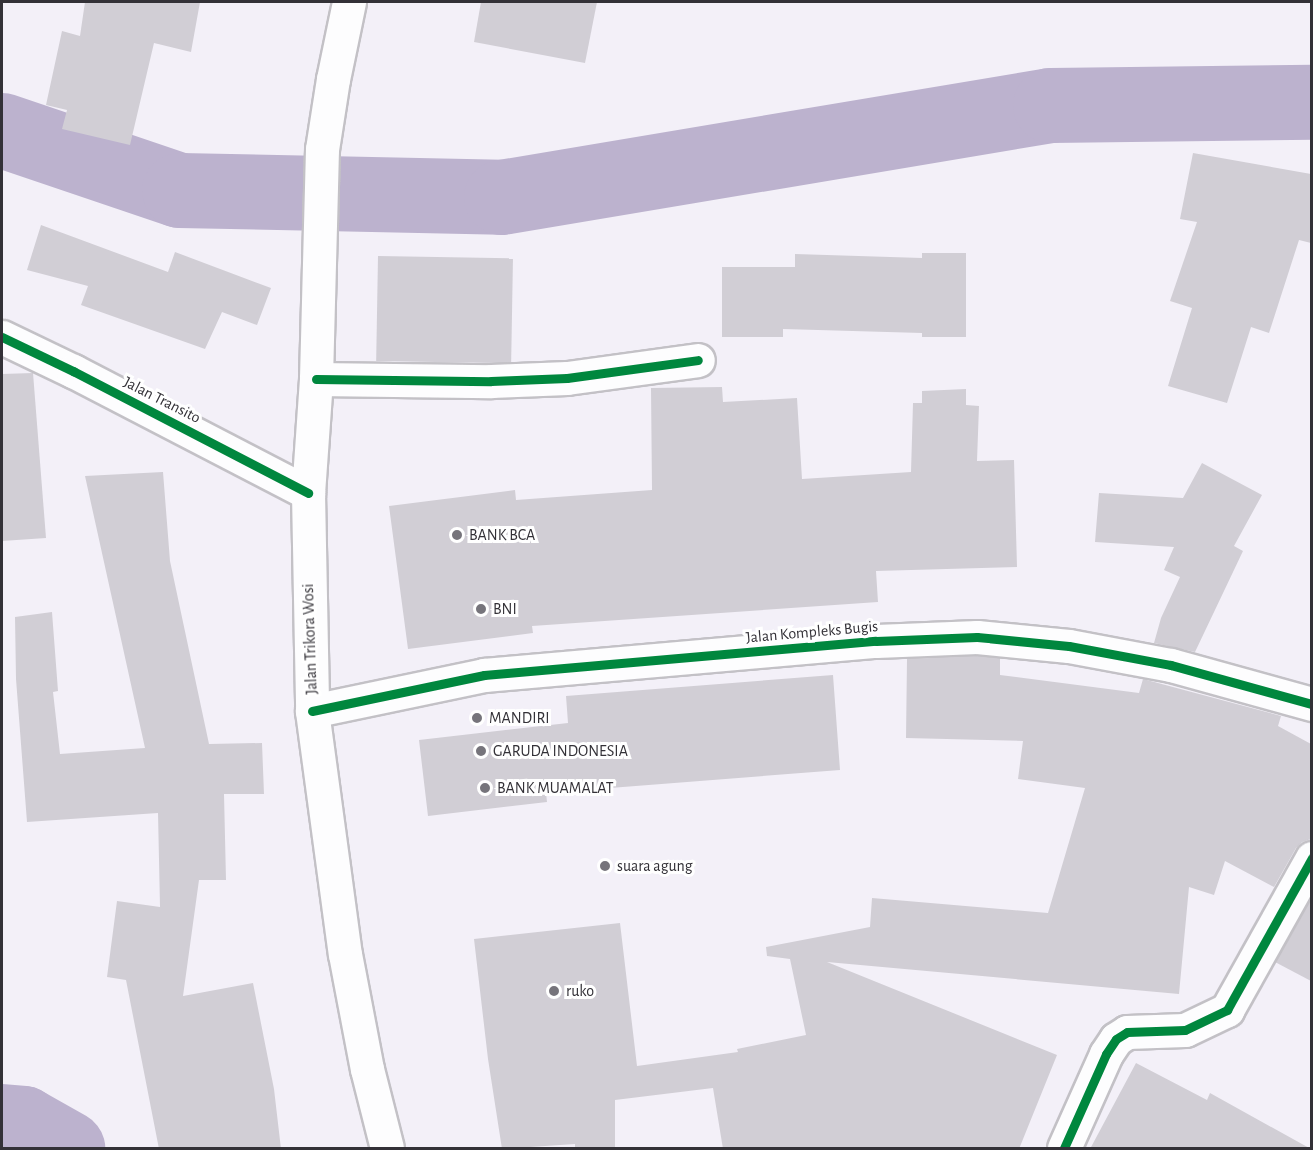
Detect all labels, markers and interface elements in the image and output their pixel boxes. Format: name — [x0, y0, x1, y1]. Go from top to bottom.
street label: Jalan Transito — [120, 372, 204, 428]
place label: BANK BCA — [469, 525, 535, 545]
marker: BANK BCA — [450, 528, 464, 542]
street label: Jalan Trikora Wosi — [298, 583, 322, 695]
place label: BNI — [493, 599, 517, 619]
marker: BNI — [474, 602, 488, 616]
street label: Jalan Kompleks Bugis — [745, 617, 879, 647]
place label: MANDIRI — [489, 708, 550, 728]
marker: MANDIRI — [470, 711, 484, 725]
place label: GARUDA INDONESIA — [493, 741, 628, 761]
marker: GARUDA INDONESIA — [474, 744, 488, 758]
place label: BANK MUAMALAT — [497, 778, 614, 798]
marker: BANK MUAMALAT — [478, 781, 492, 795]
place label: suara agung — [617, 856, 693, 876]
marker: suara agung — [598, 859, 612, 873]
place label: ruko — [566, 981, 594, 1001]
marker: ruko — [547, 984, 561, 998]

